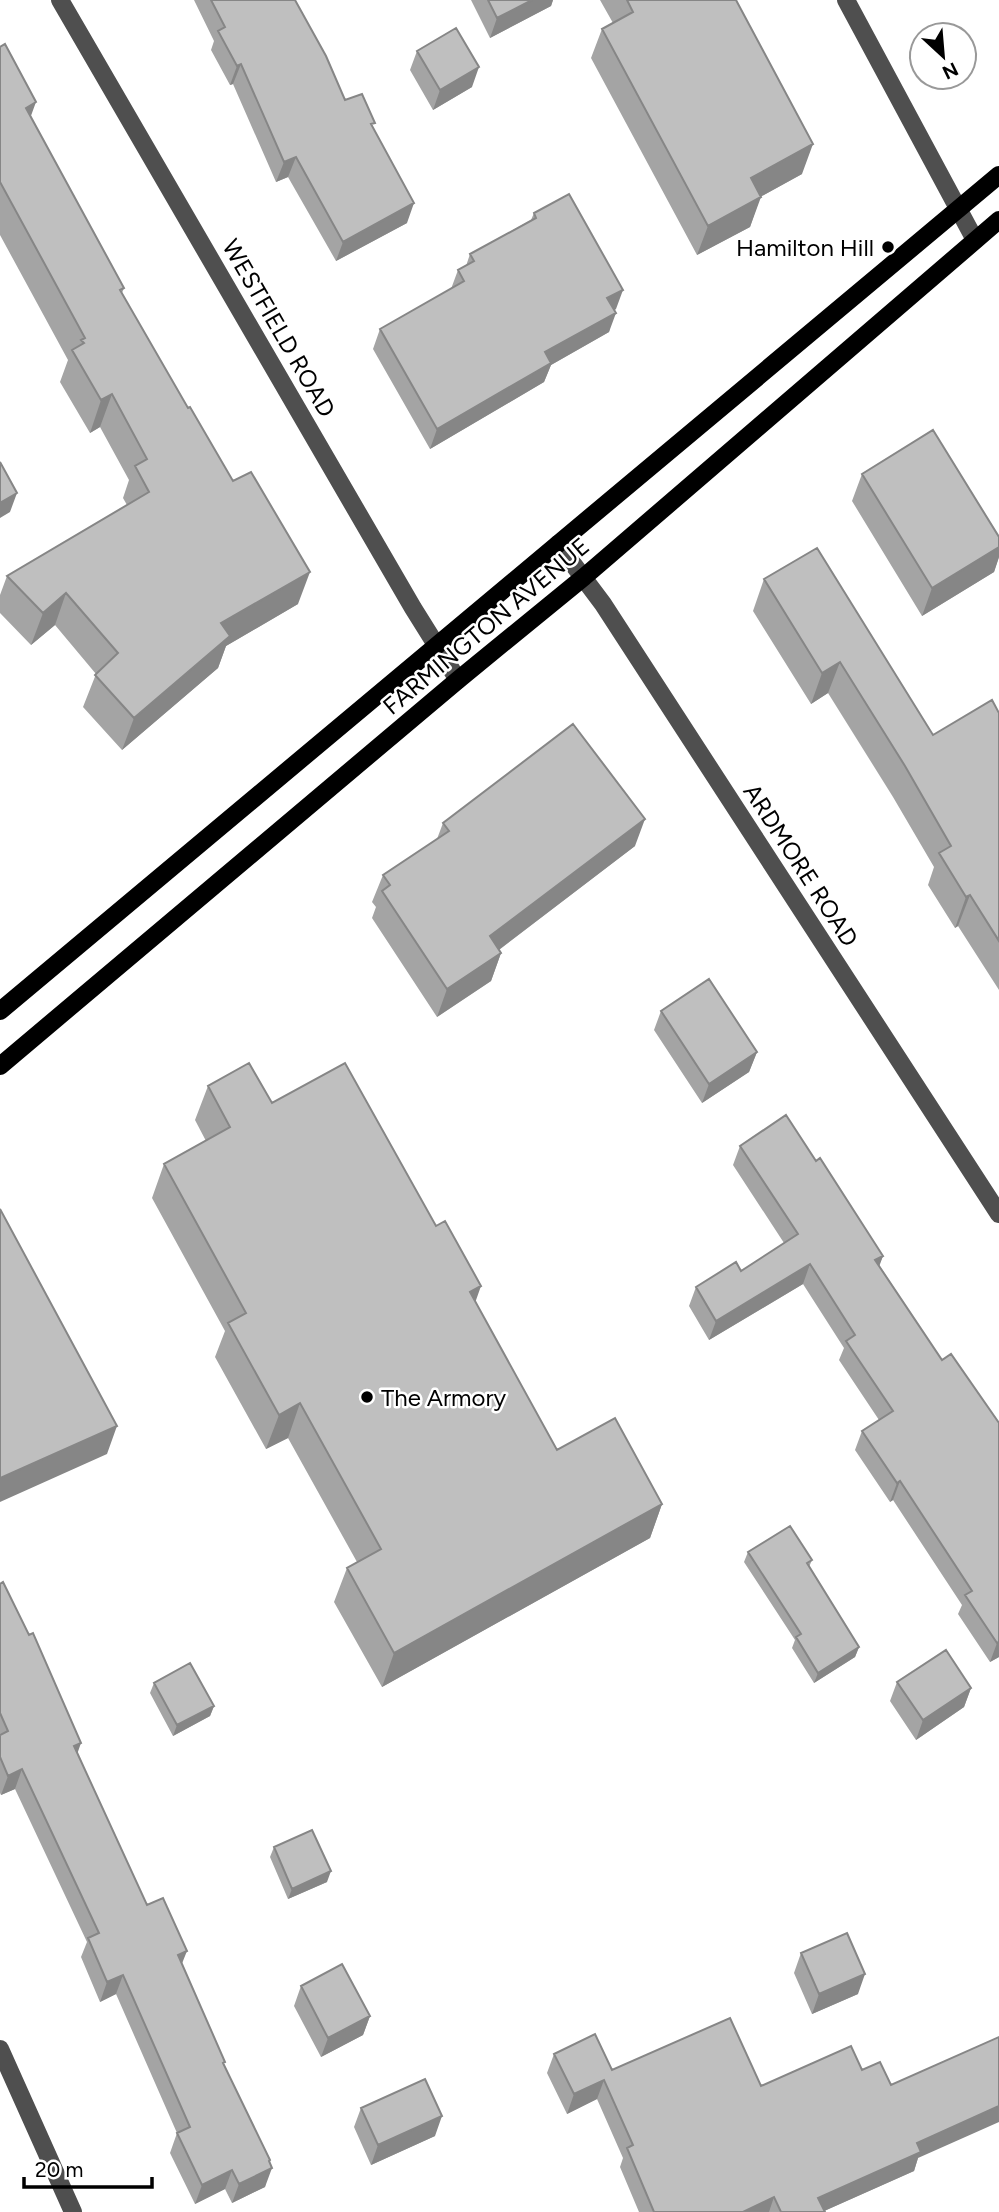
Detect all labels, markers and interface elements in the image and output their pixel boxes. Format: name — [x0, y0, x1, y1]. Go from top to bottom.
north arrow — [908, 21, 978, 91]
text: N — [939, 57, 962, 84]
place label: Hamilton Hill — [736, 233, 874, 262]
street label: WESTFIELD ROAD — [216, 234, 342, 422]
marker: Hamilton Hill — [880, 239, 896, 255]
street label: FARMINGTON AVENUE — [377, 531, 595, 721]
street label: ARDMORE ROAD — [738, 778, 864, 952]
place label: The Armory — [381, 1383, 506, 1412]
marker: The Armory — [359, 1389, 375, 1405]
scale bar — [24, 2146, 152, 2190]
text: 20 m — [35, 2157, 83, 2182]

